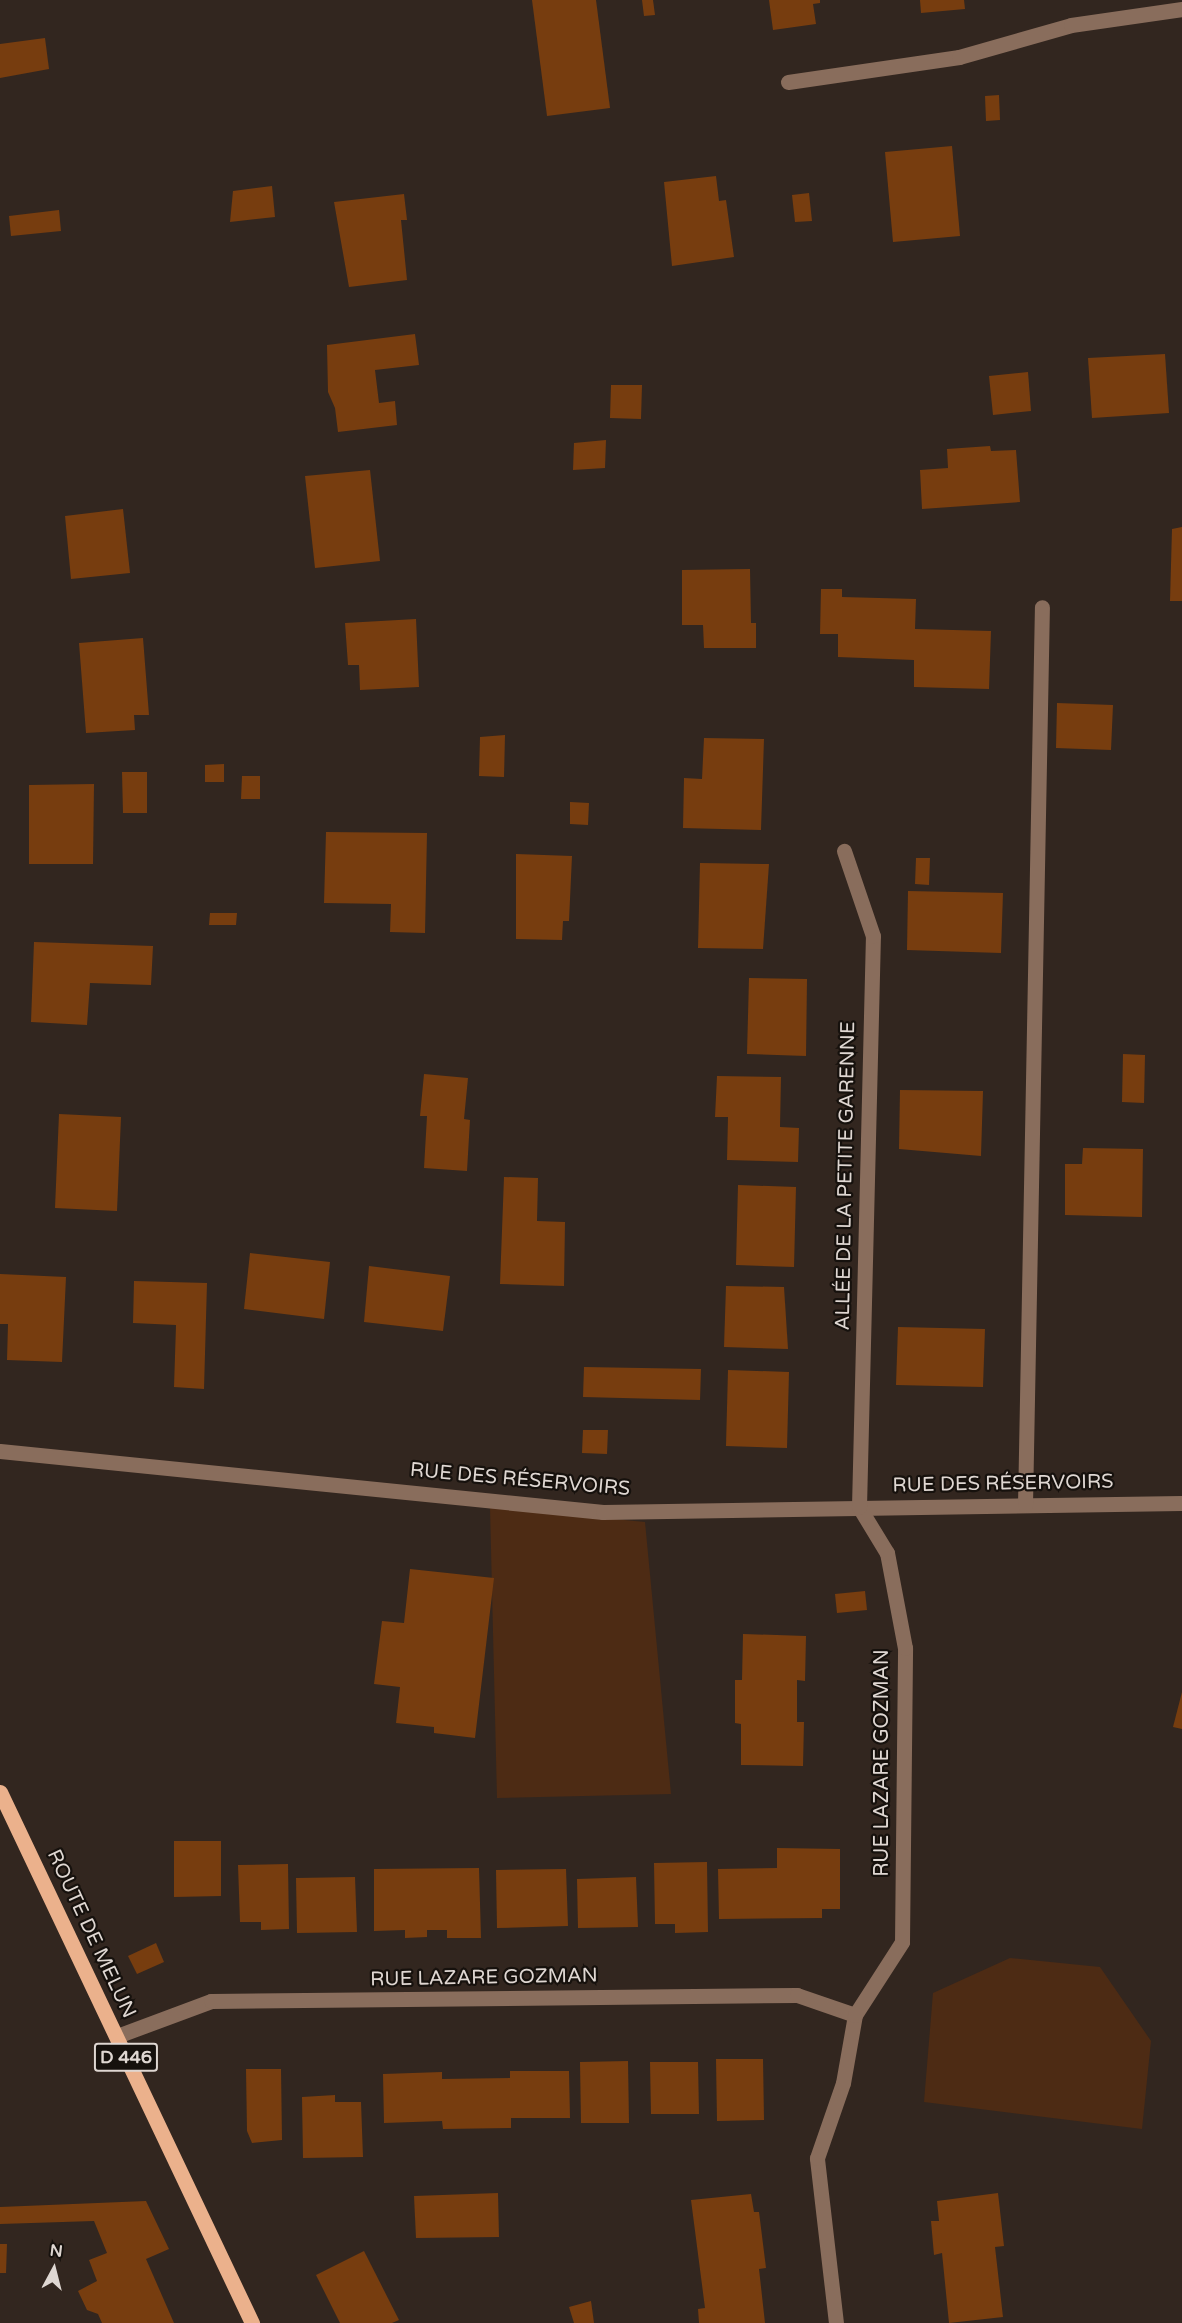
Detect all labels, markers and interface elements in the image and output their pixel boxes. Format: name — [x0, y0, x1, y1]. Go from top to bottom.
street label: ALLÉE DE LA PETITE GARENNE — [831, 1021, 861, 1331]
street label: RUE DES RÉSERVOIRS — [409, 1458, 631, 1502]
street label: RUE DES RÉSERVOIRS — [892, 1470, 1114, 1498]
street label: RUE LAZARE GOZMAN — [870, 1649, 894, 1877]
street label: ROUTE DE MELUN — [41, 1846, 141, 2022]
street label: RUE LAZARE GOZMAN — [370, 1964, 598, 1992]
road number: D 446 — [93, 2042, 159, 2072]
north arrow — [24, 2239, 84, 2299]
text: N — [49, 2240, 64, 2262]

